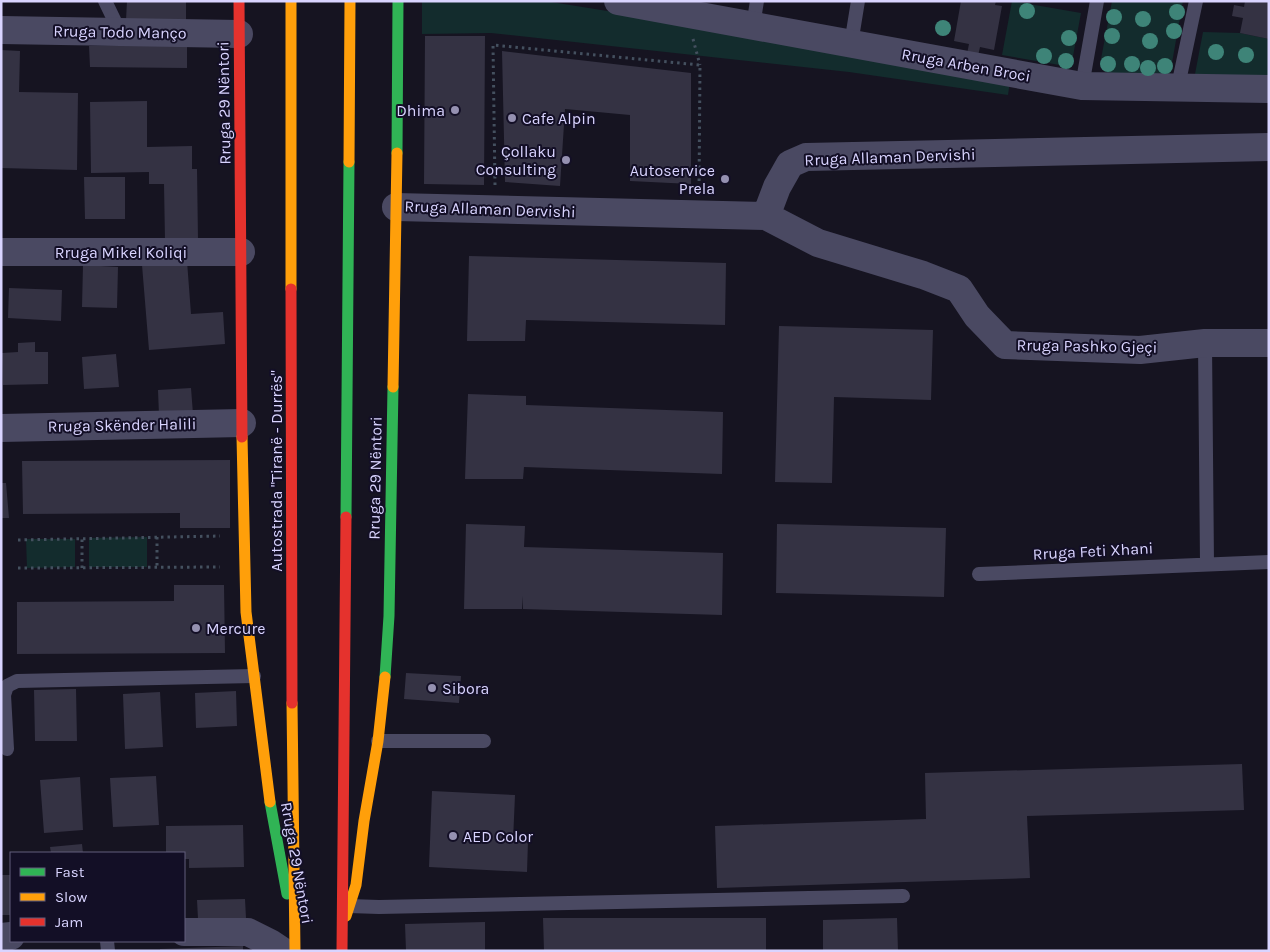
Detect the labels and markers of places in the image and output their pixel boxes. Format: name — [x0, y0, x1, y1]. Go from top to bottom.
place label: Dhima — [396, 101, 445, 120]
marker: Dhima — [449, 104, 461, 116]
place label: Cafe Alpin — [522, 109, 596, 128]
marker: Cafe Alpin — [506, 112, 518, 124]
place label: Çollaku Consulting — [476, 142, 556, 179]
marker: Çollaku Consulting — [560, 154, 572, 166]
place label: Autoservice Prela — [630, 161, 715, 198]
marker: Autoservice Prela — [719, 173, 731, 185]
place label: Mercure — [206, 619, 266, 638]
marker: Mercure — [190, 622, 202, 634]
place label: Sibora — [442, 679, 489, 698]
marker: Sibora — [426, 682, 438, 694]
place label: AED Color — [463, 827, 533, 846]
marker: AED Color — [447, 830, 459, 842]

